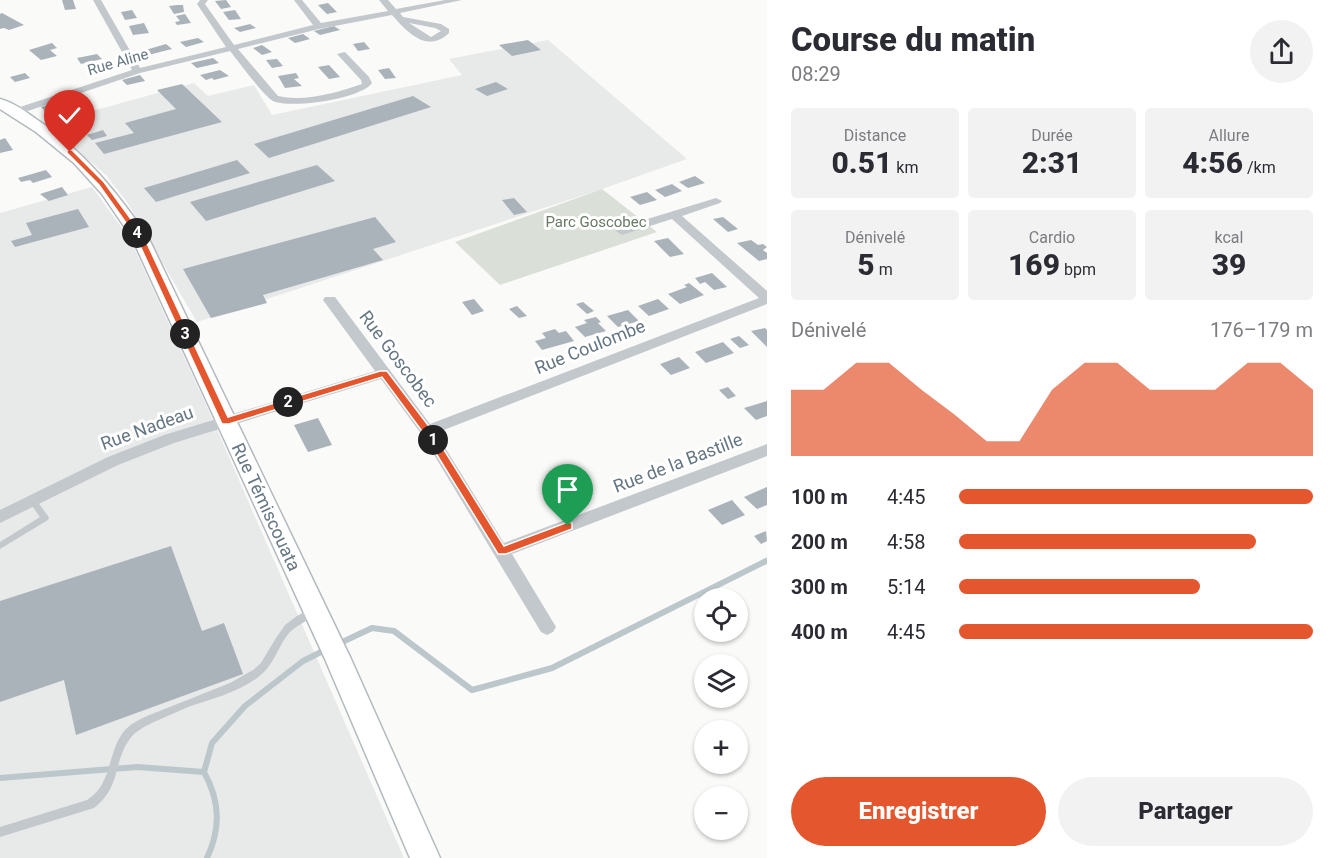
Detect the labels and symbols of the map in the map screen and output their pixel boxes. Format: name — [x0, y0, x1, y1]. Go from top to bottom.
street label: Rue Aline — [85, 45, 151, 79]
pin — [44, 90, 95, 152]
park label: Parc Goscobec — [545, 213, 647, 231]
pin: 4 — [122, 218, 152, 248]
street label: Rue Goscobec — [355, 306, 442, 411]
street label: Rue Coulombe — [532, 315, 648, 378]
pin: 3 — [170, 319, 200, 349]
pin: 2 — [273, 387, 303, 417]
street label: Rue Nadeau — [98, 401, 196, 454]
pin: 1 — [418, 425, 448, 455]
street label: Rue de la Bastille — [610, 428, 745, 497]
street label: Rue Témiscouata — [228, 440, 305, 574]
pin — [542, 464, 593, 526]

